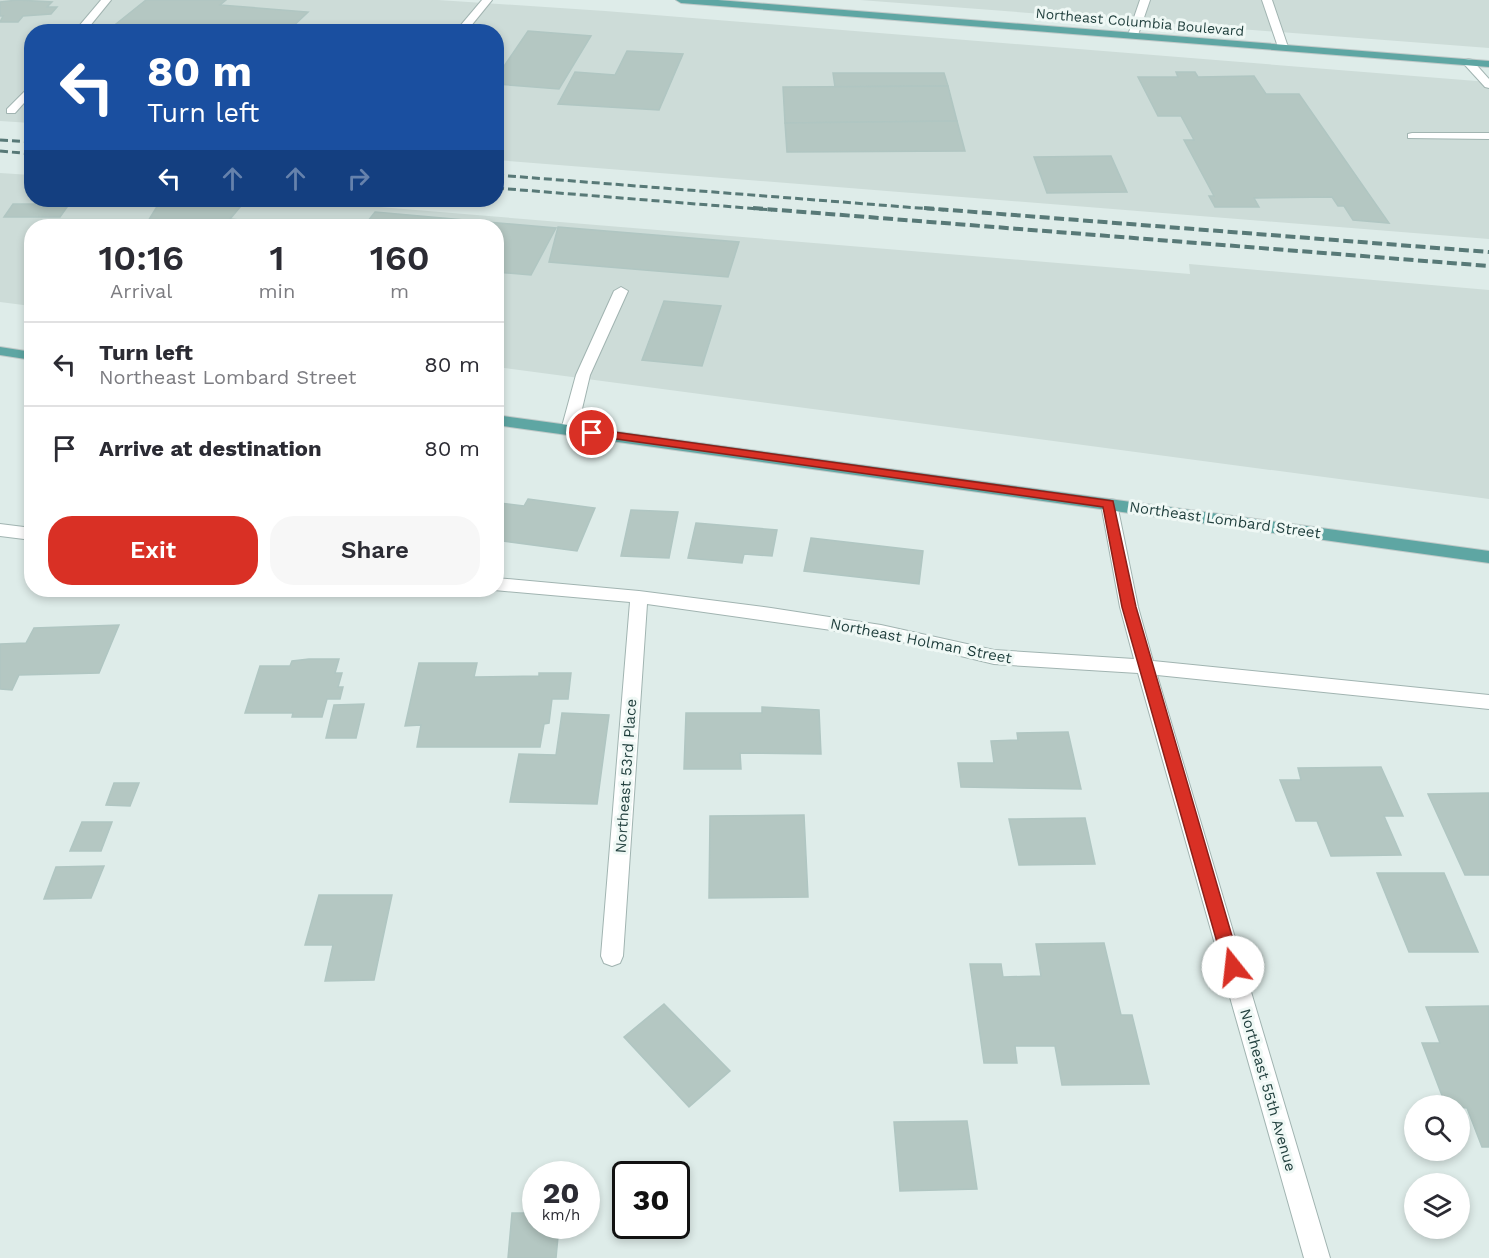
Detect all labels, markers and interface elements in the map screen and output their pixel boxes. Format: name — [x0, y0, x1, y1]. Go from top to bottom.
street label: Northeast Columbia Boulevard — [1035, 5, 1245, 39]
text: 80 m — [147, 47, 252, 96]
icon: left — [48, 48, 126, 126]
text: Turn left — [147, 97, 259, 129]
icon: left — [153, 162, 186, 195]
icon: ahead — [216, 162, 249, 195]
icon: ahead — [279, 162, 312, 195]
icon: right — [342, 162, 375, 195]
text: 10:16 — [98, 237, 184, 279]
text: 1 — [269, 237, 284, 279]
text: 160 — [370, 237, 430, 279]
text: Arrival — [110, 279, 172, 303]
text: min — [259, 279, 295, 303]
text: m — [390, 279, 409, 303]
text: Turn left — [99, 340, 193, 365]
icon: left — [48, 348, 81, 381]
text: 80 m — [424, 352, 480, 377]
text: Northeast Lombard Street — [99, 365, 356, 389]
pin — [566, 407, 617, 458]
icon: arrive — [575, 416, 608, 449]
icon: arrive — [48, 432, 81, 465]
text: Arrive at destination — [99, 436, 322, 461]
text: 80 m — [424, 436, 480, 461]
street label: Northeast Lombard Street — [1128, 498, 1323, 542]
button: Exit — [48, 516, 258, 585]
button: Share — [270, 516, 480, 585]
street label: Northeast Holman Street — [829, 615, 1014, 668]
street label: Northeast 53rd Place — [612, 698, 640, 854]
position arrow — [1201, 935, 1265, 999]
street label: Northeast 55th Avenue — [1236, 1007, 1300, 1173]
map controls — [1404, 1095, 1470, 1239]
button: search — [1404, 1095, 1470, 1161]
speed limit sign: 30 — [612, 1161, 690, 1239]
button: layers — [1404, 1173, 1470, 1239]
text: 20 — [542, 1175, 580, 1210]
text: km/h — [542, 1206, 580, 1224]

